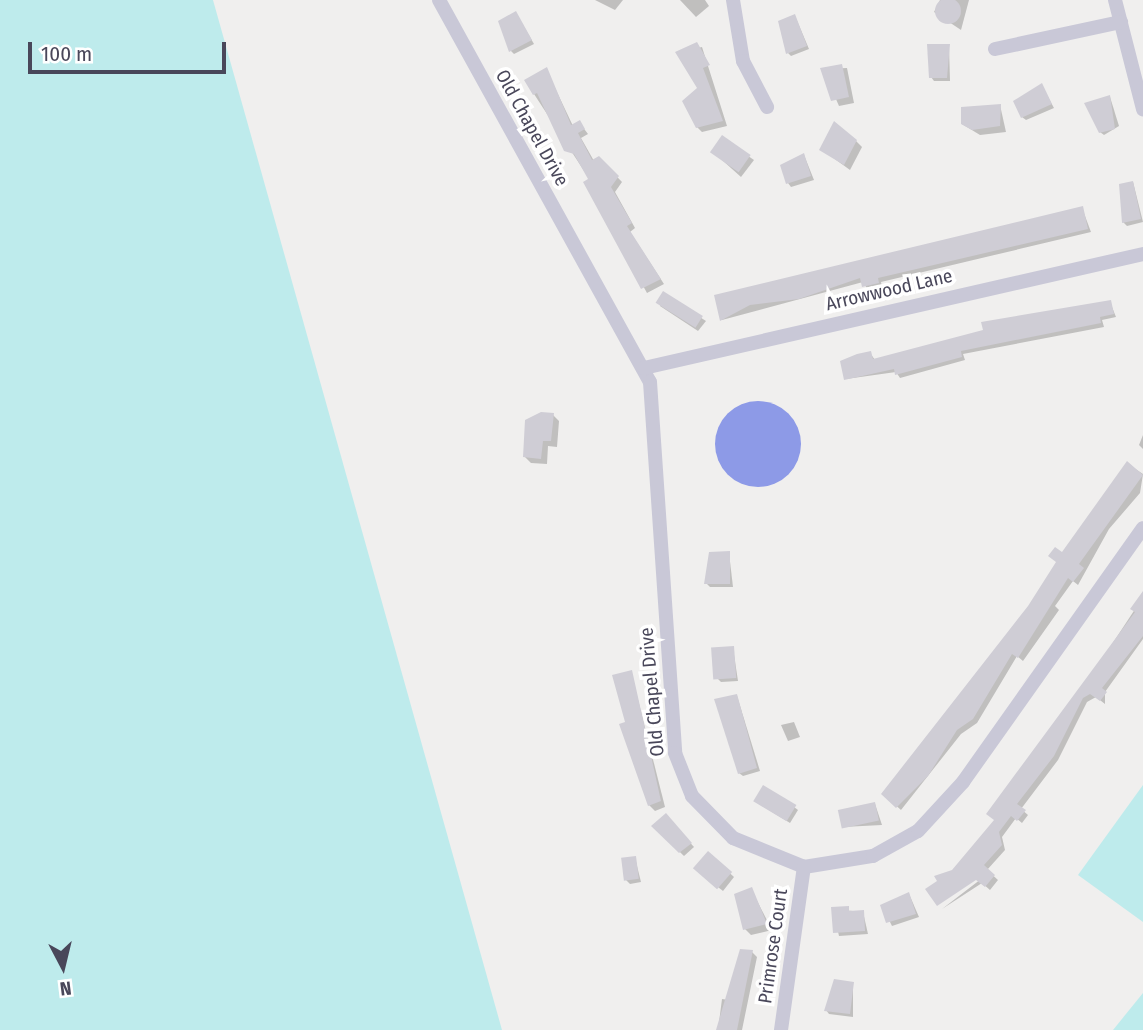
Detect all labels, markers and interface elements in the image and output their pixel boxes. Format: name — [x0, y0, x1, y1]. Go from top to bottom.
scale bar — [32, 28, 229, 72]
text: 100 m — [41, 41, 92, 67]
street label: Old Chapel Drive — [491, 66, 573, 190]
street label: Arrowwood Lane — [823, 264, 955, 316]
street label: Old Chapel Drive — [635, 627, 669, 757]
street label: Primrose Court — [754, 887, 792, 1005]
north arrow — [28, 932, 98, 1002]
text: N — [59, 976, 73, 1000]

